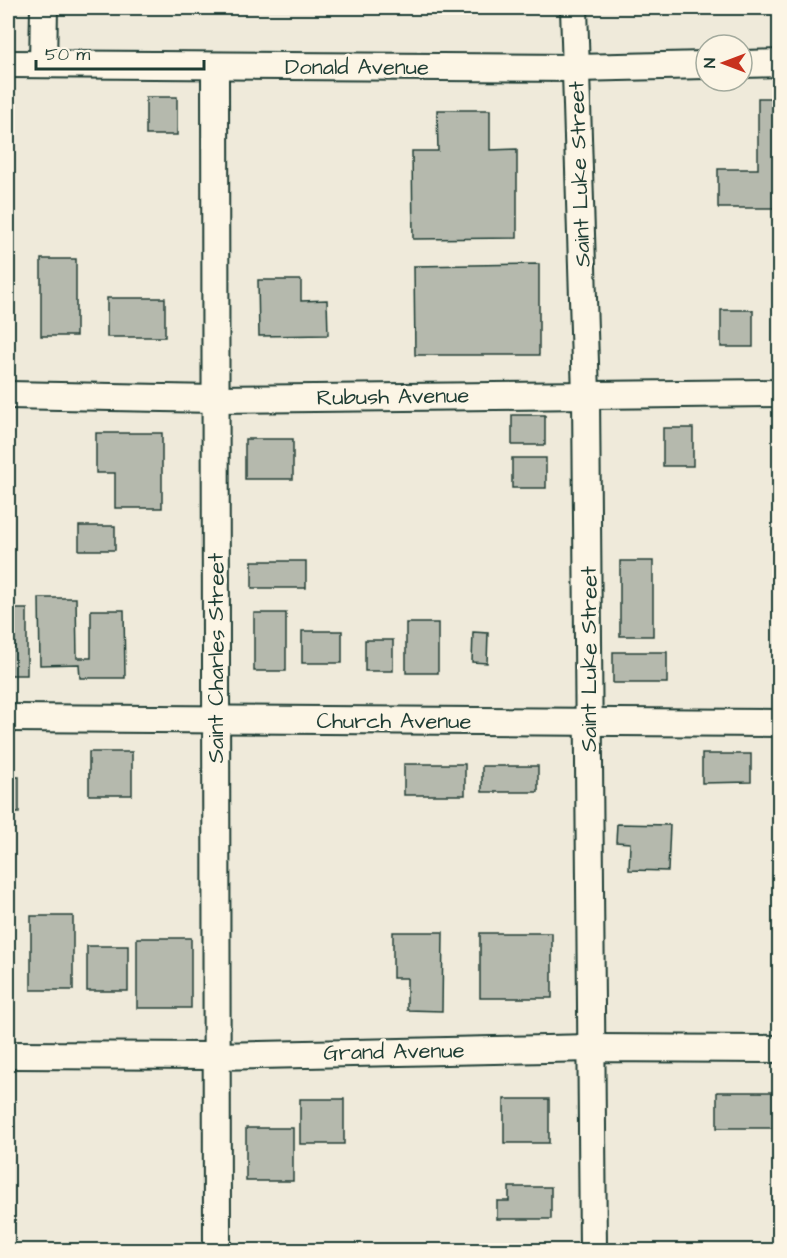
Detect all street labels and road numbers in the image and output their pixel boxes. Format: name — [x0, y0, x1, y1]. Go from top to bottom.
street label: Donald Avenue — [285, 52, 429, 83]
street label: Saint Luke Street — [561, 80, 599, 267]
street label: Rubush Avenue — [316, 380, 470, 414]
street label: Saint Charles Street — [201, 553, 232, 763]
street label: Saint Luke Street — [574, 566, 605, 752]
street label: Church Avenue — [317, 706, 472, 737]
street label: Grand Avenue — [323, 1035, 465, 1069]

